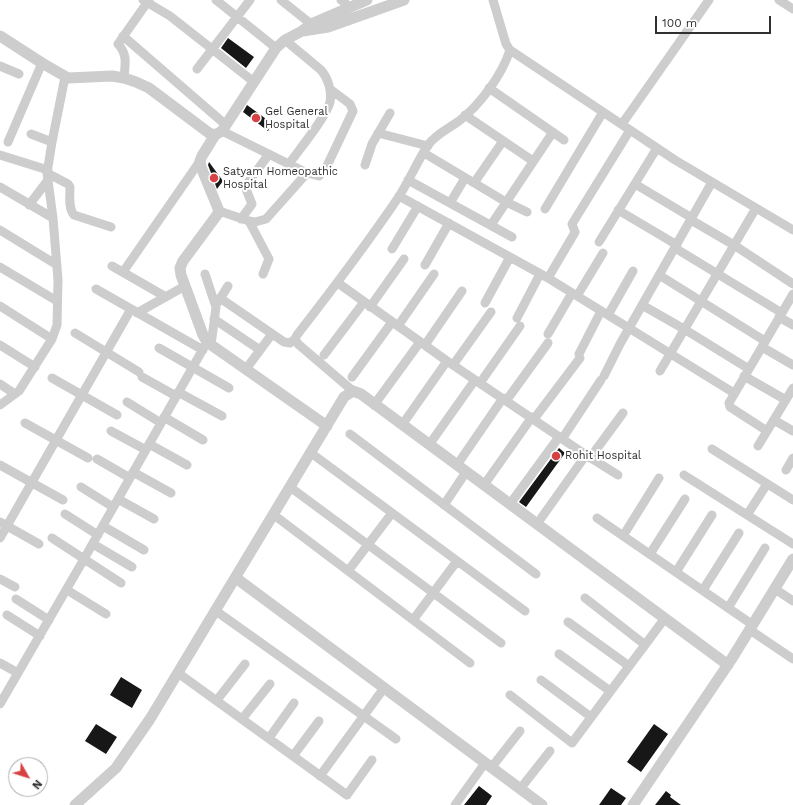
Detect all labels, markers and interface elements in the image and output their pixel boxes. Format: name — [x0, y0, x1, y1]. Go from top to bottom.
scale bar — [657, 8, 773, 34]
text: 100 m — [662, 16, 697, 30]
place label: Gel General Hospital — [265, 105, 328, 131]
marker: Gel General Hospital — [250, 112, 262, 124]
place label: Satyam Homeopathic Hospital — [223, 165, 338, 191]
marker: Satyam Homeopathic Hospital — [208, 172, 220, 184]
place label: Rohit Hospital — [565, 449, 641, 463]
marker: Rohit Hospital — [550, 450, 562, 462]
north arrow — [8, 757, 48, 797]
text: N — [29, 777, 45, 791]

